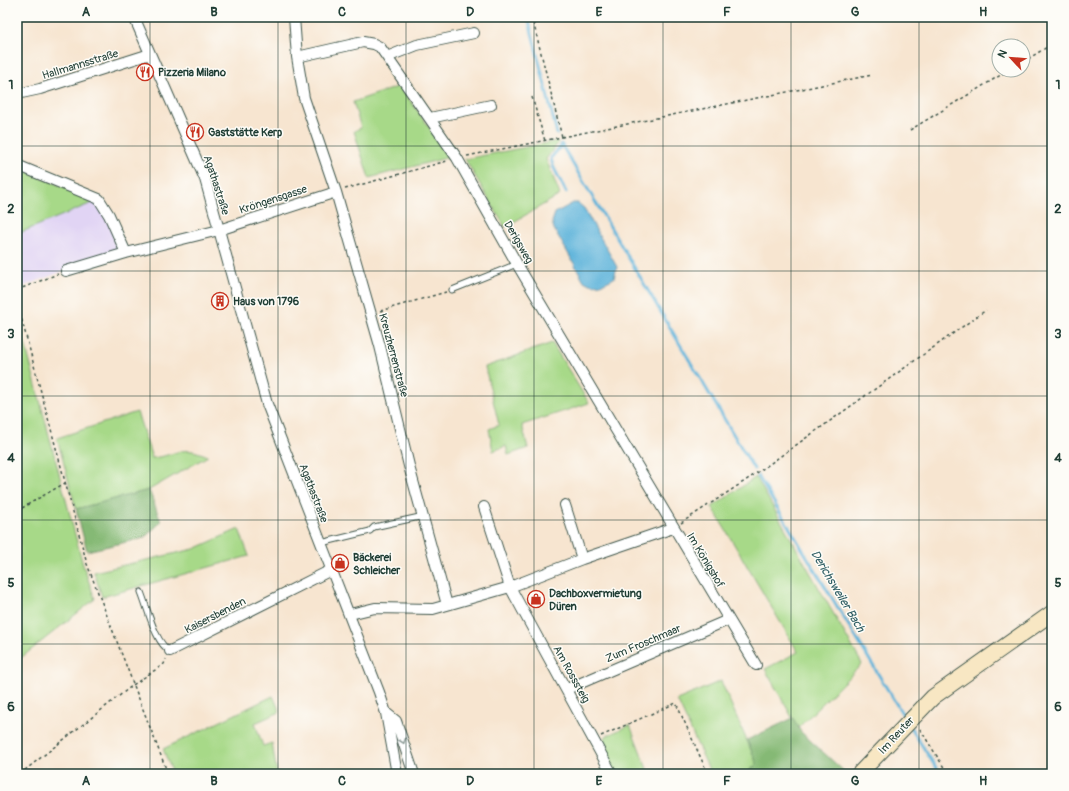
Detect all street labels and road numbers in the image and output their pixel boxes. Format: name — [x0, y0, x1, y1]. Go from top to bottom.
street label: Hallmannsstraße — [41, 47, 120, 82]
street label: Agathastraße — [201, 154, 232, 217]
street label: Kröngensgasse — [238, 182, 309, 217]
street label: Derigsweg — [501, 219, 536, 266]
street label: Kreuzherrenstraße — [376, 312, 411, 399]
street label: Agathastraße — [296, 462, 331, 525]
street label: Im Königshof — [684, 530, 727, 591]
street label: Kaisersbenden — [183, 595, 248, 636]
street label: Zum Froschmaar — [604, 622, 683, 665]
street label: Am Rosssteig — [550, 643, 593, 706]
street label: Im Reuter — [876, 714, 917, 757]

